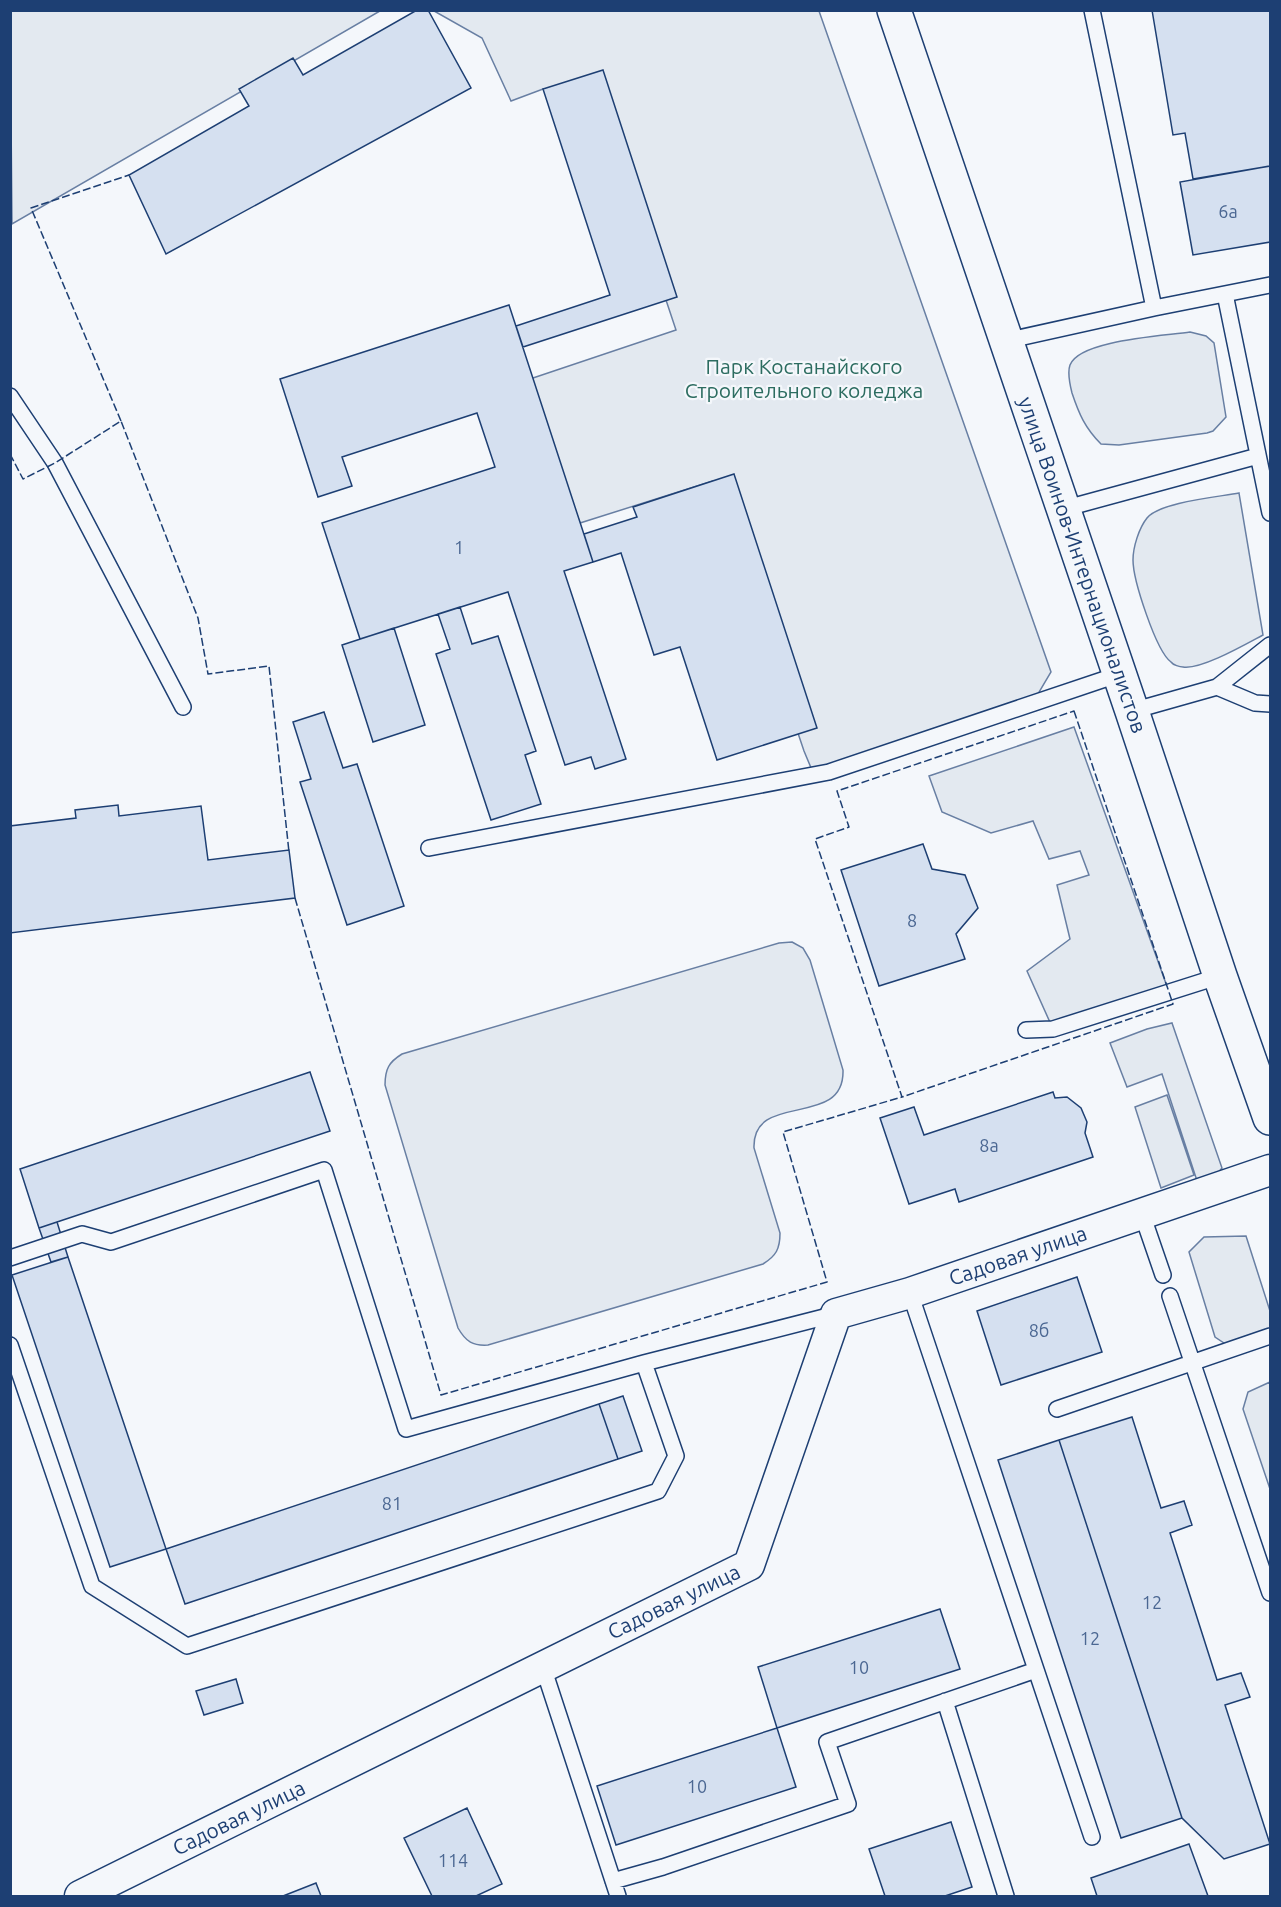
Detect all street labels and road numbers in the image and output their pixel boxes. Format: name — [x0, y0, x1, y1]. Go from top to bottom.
street label: улица Воинов-Интернационалистов — [1014, 393, 1152, 736]
street label: Садовая улица — [946, 1220, 1090, 1290]
street label: Садовая улица — [603, 1559, 744, 1644]
street label: Садовая улица — [168, 1775, 309, 1860]

